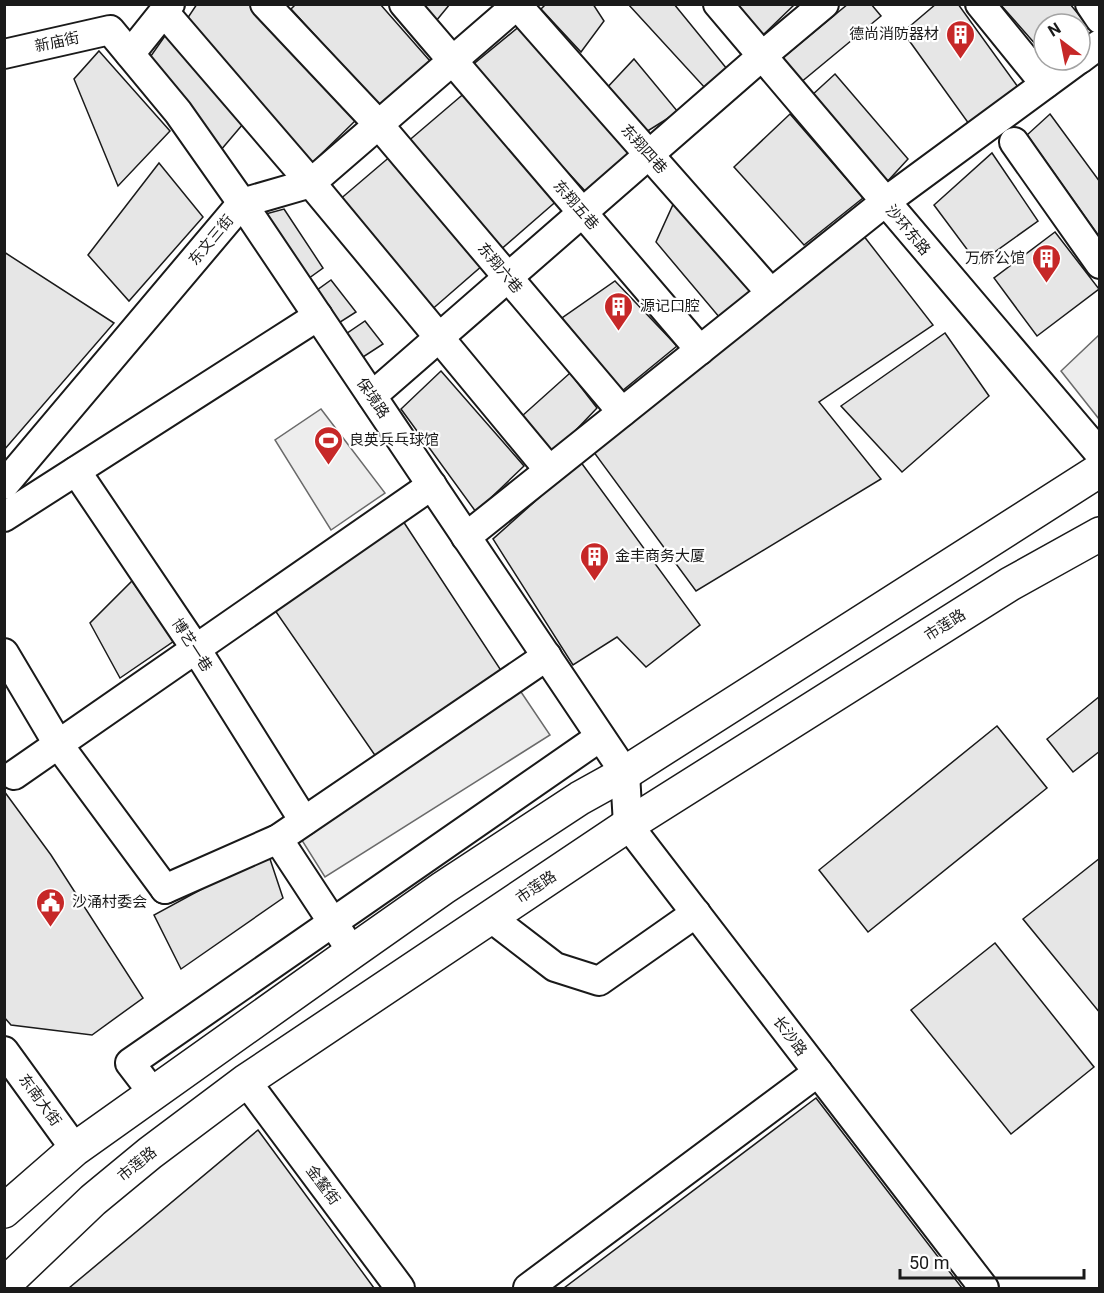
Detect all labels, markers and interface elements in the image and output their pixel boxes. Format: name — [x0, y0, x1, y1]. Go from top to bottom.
north arrow — [1032, 12, 1092, 72]
building icon: 德尚消防器材 — [944, 18, 976, 60]
text: N — [1044, 19, 1064, 41]
place label: 德尚消防器材 — [849, 25, 939, 43]
street label: 新庙街 — [33, 29, 81, 55]
street label: 东翔四巷 — [617, 121, 671, 177]
street label: 东翔五巷 — [550, 176, 602, 234]
street label: 沙环东路 — [882, 201, 934, 259]
street label: 东文三街 — [185, 211, 237, 269]
street label: 东翔六巷 — [474, 239, 526, 297]
building icon: 万侨公馆 — [1030, 242, 1062, 284]
place label: 万侨公馆 — [965, 249, 1025, 267]
building icon: 源记口腔 — [603, 290, 635, 332]
place label: 源记口腔 — [640, 297, 700, 315]
street label: 保境路 — [353, 374, 393, 422]
sports icon: 良英兵乓球馆 — [312, 424, 344, 466]
place label: 良英兵乓球馆 — [349, 431, 439, 449]
building icon: 金丰商务大厦 — [578, 540, 610, 582]
place label: 金丰商务大厦 — [615, 547, 705, 565]
street label: 市莲路 — [921, 605, 969, 645]
street label: 博艺一巷 — [168, 615, 216, 675]
street label: 市莲路 — [512, 867, 560, 907]
public building icon: 沙涌村委会 — [35, 886, 67, 928]
place label: 沙涌村委会 — [72, 893, 147, 911]
street label: 长沙路 — [769, 1013, 811, 1059]
street label: 东南大街 — [15, 1070, 65, 1130]
street label: 市莲路 — [114, 1143, 160, 1185]
street label: 金鳌街 — [302, 1162, 344, 1208]
scale bar — [900, 1242, 1084, 1280]
text: 50 m — [909, 1252, 949, 1273]

